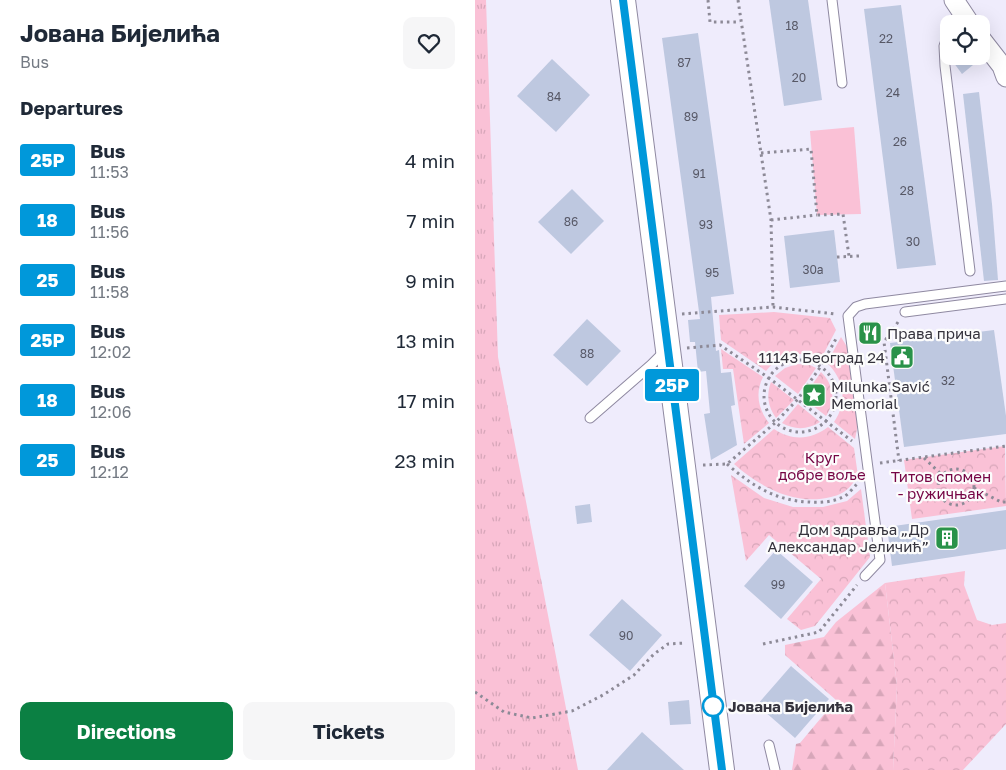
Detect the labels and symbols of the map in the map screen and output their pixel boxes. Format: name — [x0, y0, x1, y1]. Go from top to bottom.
house number: 18 — [785, 18, 799, 33]
house number: 22 — [879, 31, 893, 46]
house number: 87 — [677, 55, 691, 70]
house number: 20 — [792, 70, 806, 85]
house number: 24 — [886, 85, 900, 100]
house number: 84 — [547, 89, 561, 104]
house number: 89 — [684, 109, 698, 124]
house number: 26 — [893, 134, 907, 149]
house number: 91 — [692, 166, 706, 181]
house number: 28 — [900, 183, 914, 198]
house number: 86 — [564, 214, 578, 229]
house number: 93 — [699, 217, 713, 232]
house number: 30 — [906, 234, 920, 249]
house number: 30a — [802, 262, 824, 277]
house number: 95 — [705, 265, 719, 280]
restaurant icon: Права прича — [857, 320, 883, 346]
place label: Права прича — [887, 324, 981, 342]
public building icon: 11143 Београд 24 — [889, 344, 915, 370]
house number: 88 — [580, 346, 594, 361]
place label: 11143 Београд 24 — [759, 348, 885, 366]
line badge: 25P — [643, 369, 701, 401]
house number: 32 — [941, 373, 955, 388]
place label: Milunka Savić Memorial — [831, 377, 930, 412]
place icon: Milunka Savić Memorial — [801, 382, 827, 408]
park label: Круг добре воље — [778, 448, 866, 483]
park label: Титов спомен - ружичњак — [891, 467, 991, 502]
place label: Дом здравља „Др Александар Јеличић” — [767, 520, 929, 555]
building icon: Дом здравља „Др Александар Јеличић” — [934, 525, 960, 551]
house number: 99 — [771, 577, 785, 592]
house number: 90 — [619, 628, 633, 643]
marker: Јована Бијелића — [702, 695, 724, 717]
place label: Јована Бијелића — [728, 697, 853, 715]

